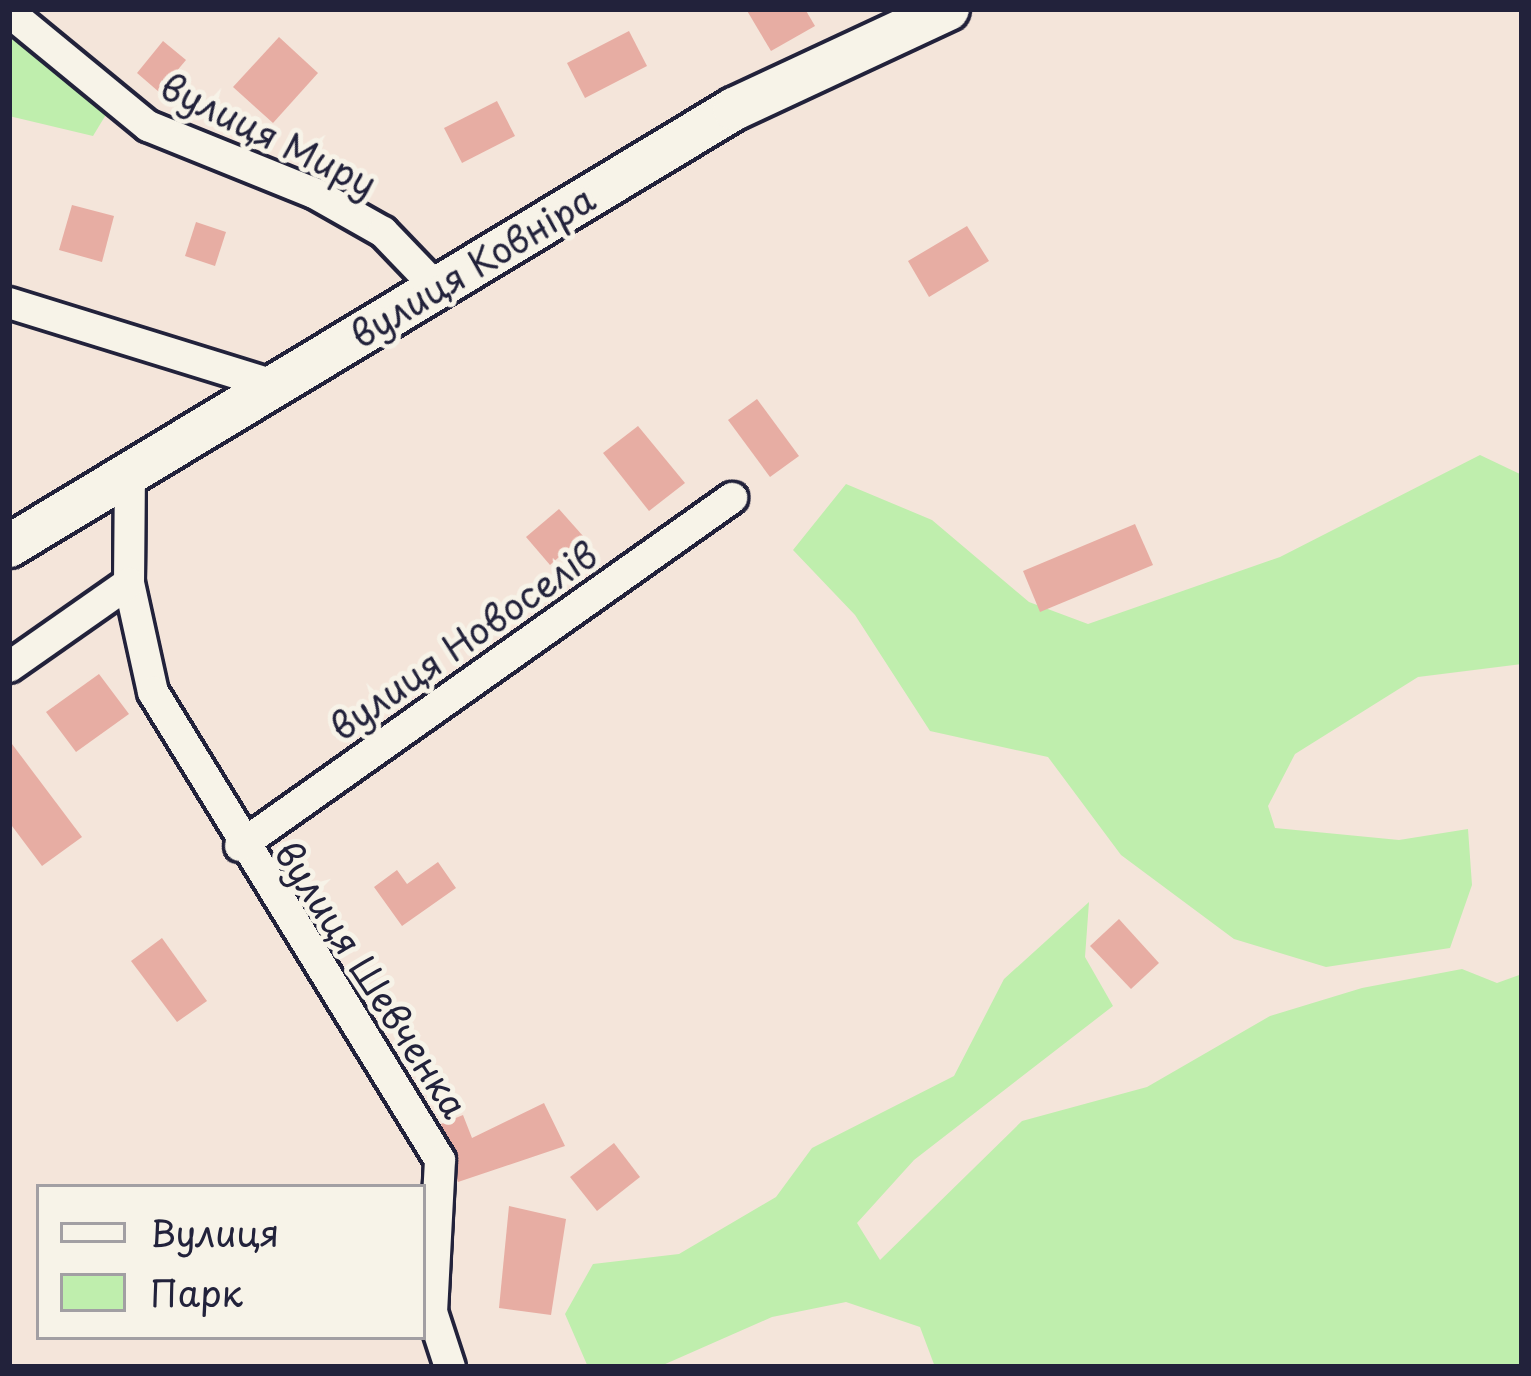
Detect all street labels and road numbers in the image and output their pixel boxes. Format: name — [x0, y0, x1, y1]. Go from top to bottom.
street label: вулиця Миру — [154, 63, 384, 205]
street label: вулиця Ковніра — [342, 176, 602, 356]
street label: вулиця Новоселів — [321, 532, 605, 748]
street label: вулиця Шевченка — [266, 833, 478, 1125]

